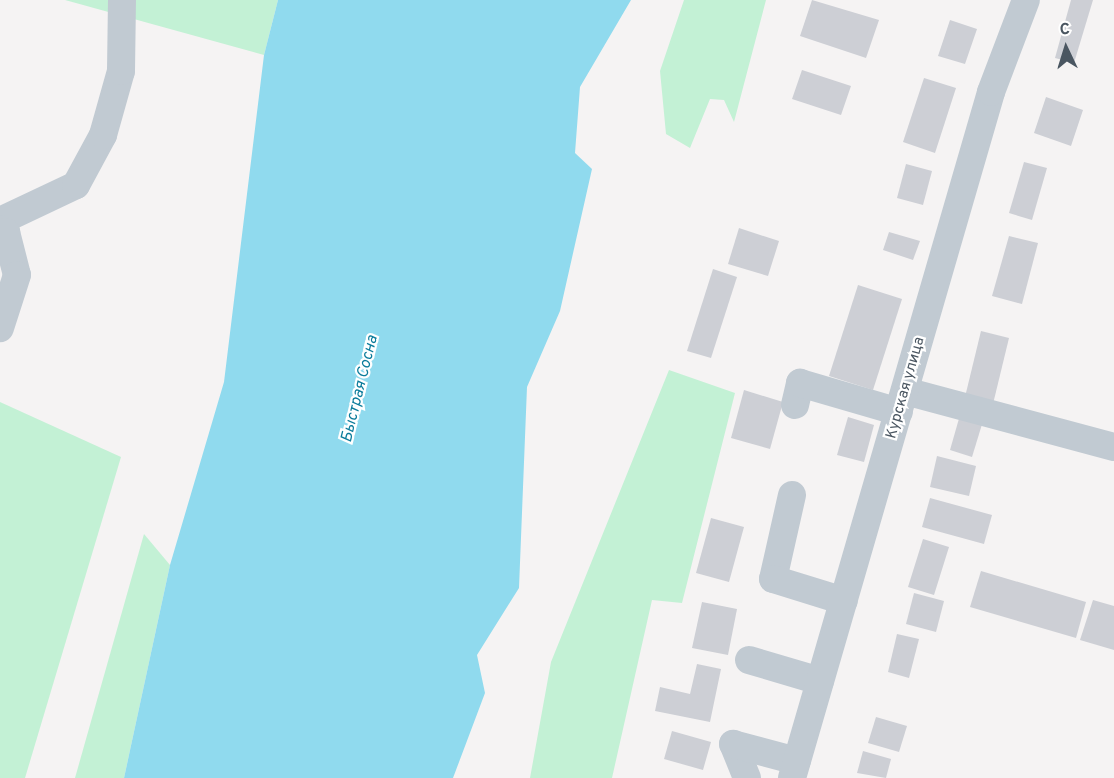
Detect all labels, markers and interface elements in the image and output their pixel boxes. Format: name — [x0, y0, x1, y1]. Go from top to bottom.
north arrow — [1036, 18, 1096, 78]
text: С — [1059, 20, 1071, 40]
water label: Быстрая Сосна — [337, 333, 383, 445]
street label: Курская улица — [883, 335, 929, 441]

